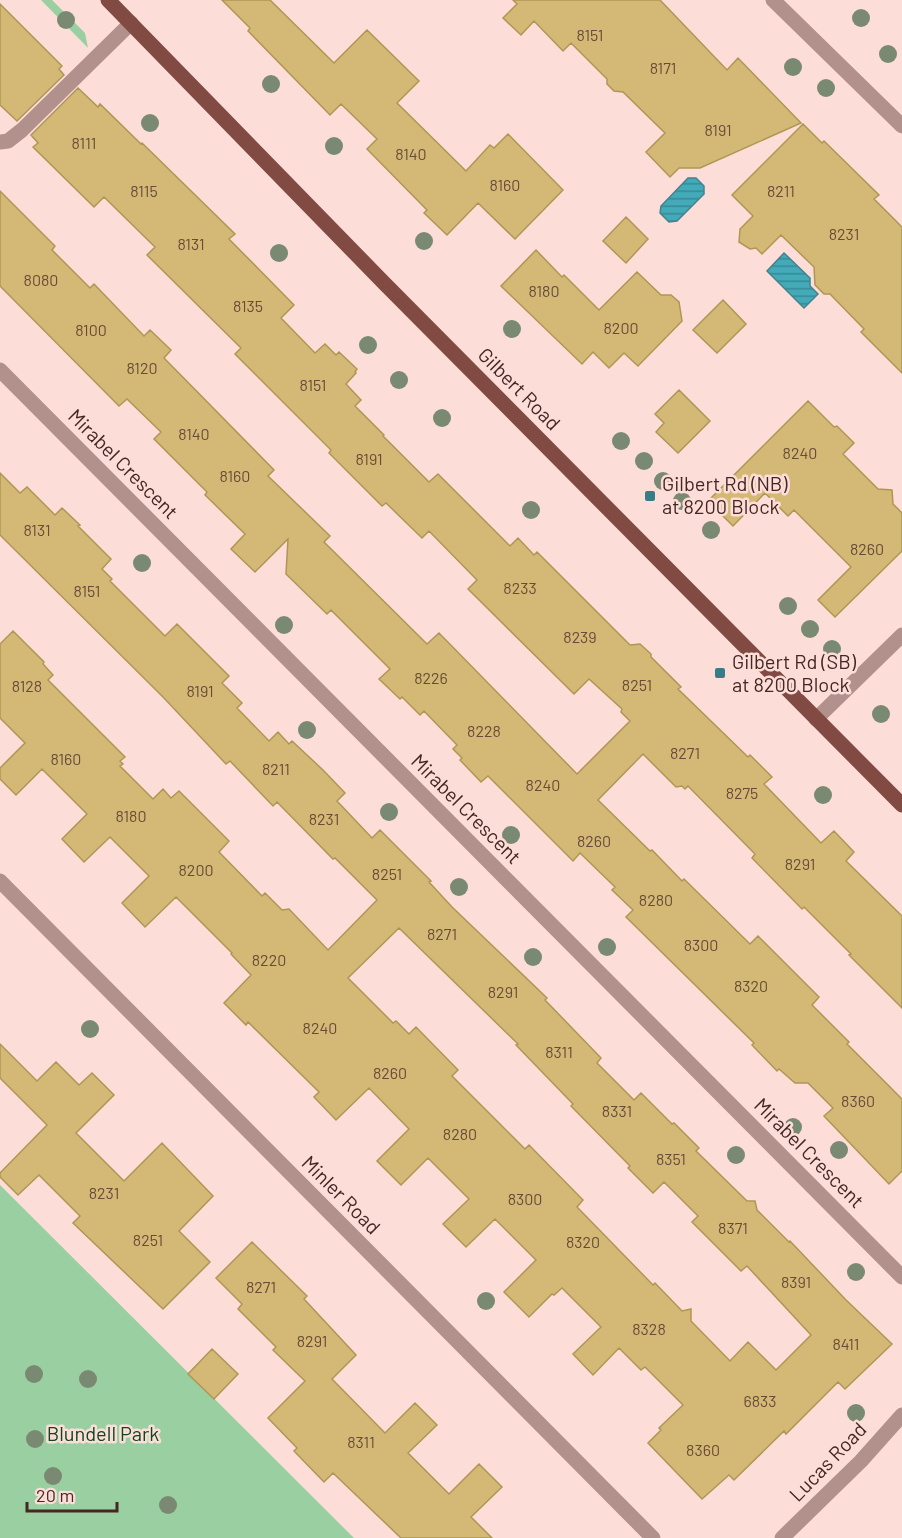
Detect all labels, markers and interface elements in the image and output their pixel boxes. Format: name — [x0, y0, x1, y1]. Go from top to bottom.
house number: 8151 — [577, 25, 603, 44]
house number: 8171 — [650, 58, 676, 77]
house number: 8191 — [704, 120, 732, 139]
house number: 8111 — [72, 133, 96, 152]
house number: 8140 — [395, 144, 427, 163]
house number: 8160 — [490, 175, 520, 194]
house number: 8115 — [130, 181, 158, 200]
house number: 8211 — [767, 181, 795, 200]
house number: 8231 — [829, 224, 859, 243]
house number: 8131 — [177, 234, 205, 253]
house number: 8080 — [24, 270, 58, 289]
house number: 8180 — [529, 281, 559, 300]
house number: 8135 — [233, 296, 263, 315]
house number: 8200 — [604, 318, 639, 337]
house number: 8100 — [75, 320, 107, 339]
street label: Gilbert Road — [474, 342, 566, 434]
house number: 8120 — [126, 358, 158, 377]
house number: 8151 — [300, 375, 326, 394]
street label: Mirabel Crescent — [64, 403, 184, 523]
house number: 8140 — [178, 424, 210, 443]
house number: 8240 — [783, 443, 817, 462]
house number: 8191 — [355, 449, 383, 468]
house number: 8160 — [220, 466, 250, 485]
place label: Gilbert Rd (NB) at 8200 Block — [662, 471, 788, 518]
marker: Gilbert Rd (NB) at 8200 Block — [643, 489, 657, 503]
house number: 8131 — [23, 520, 51, 539]
house number: 8260 — [850, 539, 884, 558]
house number: 8233 — [503, 578, 537, 597]
house number: 8151 — [74, 581, 100, 600]
house number: 8239 — [563, 627, 597, 646]
place label: Gilbert Rd (SB) at 8200 Block — [732, 649, 857, 696]
marker: Gilbert Rd (SB) at 8200 Block — [713, 666, 727, 680]
house number: 8226 — [414, 668, 448, 687]
house number: 8251 — [622, 675, 652, 694]
house number: 8128 — [12, 676, 42, 695]
house number: 8191 — [186, 681, 214, 700]
house number: 8228 — [467, 721, 501, 740]
house number: 8271 — [670, 743, 700, 762]
street label: Mirabel Crescent — [407, 748, 527, 868]
house number: 8160 — [51, 749, 81, 768]
house number: 8211 — [262, 759, 290, 778]
house number: 8240 — [526, 775, 560, 794]
house number: 8275 — [726, 783, 758, 802]
house number: 8180 — [116, 806, 146, 825]
house number: 8231 — [309, 809, 339, 828]
house number: 8260 — [577, 831, 611, 850]
house number: 8291 — [785, 854, 815, 873]
house number: 8200 — [179, 860, 214, 879]
house number: 8251 — [372, 864, 402, 883]
house number: 8280 — [639, 890, 673, 909]
house number: 8271 — [427, 924, 457, 943]
house number: 8300 — [684, 935, 718, 954]
house number: 8220 — [252, 950, 286, 969]
house number: 8320 — [734, 976, 768, 995]
house number: 8291 — [488, 982, 518, 1001]
house number: 8240 — [303, 1018, 337, 1037]
house number: 8311 — [545, 1042, 573, 1061]
house number: 8260 — [373, 1063, 407, 1082]
house number: 8360 — [841, 1091, 875, 1110]
street label: Mirabel Crescent — [750, 1092, 870, 1212]
house number: 8331 — [602, 1101, 632, 1120]
house number: 8280 — [443, 1124, 477, 1143]
house number: 8351 — [656, 1149, 686, 1168]
street label: Minler Road — [298, 1150, 386, 1238]
house number: 8231 — [89, 1183, 119, 1202]
house number: 8300 — [508, 1189, 542, 1208]
house number: 8371 — [718, 1218, 748, 1237]
house number: 8251 — [133, 1230, 163, 1249]
house number: 8320 — [566, 1232, 600, 1251]
house number: 8391 — [781, 1272, 811, 1291]
house number: 8271 — [246, 1277, 276, 1296]
house number: 8328 — [632, 1319, 666, 1338]
house number: 8291 — [297, 1331, 327, 1350]
house number: 8411 — [833, 1334, 859, 1353]
house number: 6833 — [743, 1391, 777, 1410]
street label: Lucas Road — [784, 1417, 871, 1506]
park label: Blundell Park — [47, 1421, 159, 1445]
house number: 8311 — [347, 1432, 375, 1451]
house number: 8360 — [686, 1440, 720, 1459]
scale bar — [27, 1475, 117, 1513]
text: 20 m — [36, 1484, 74, 1506]

